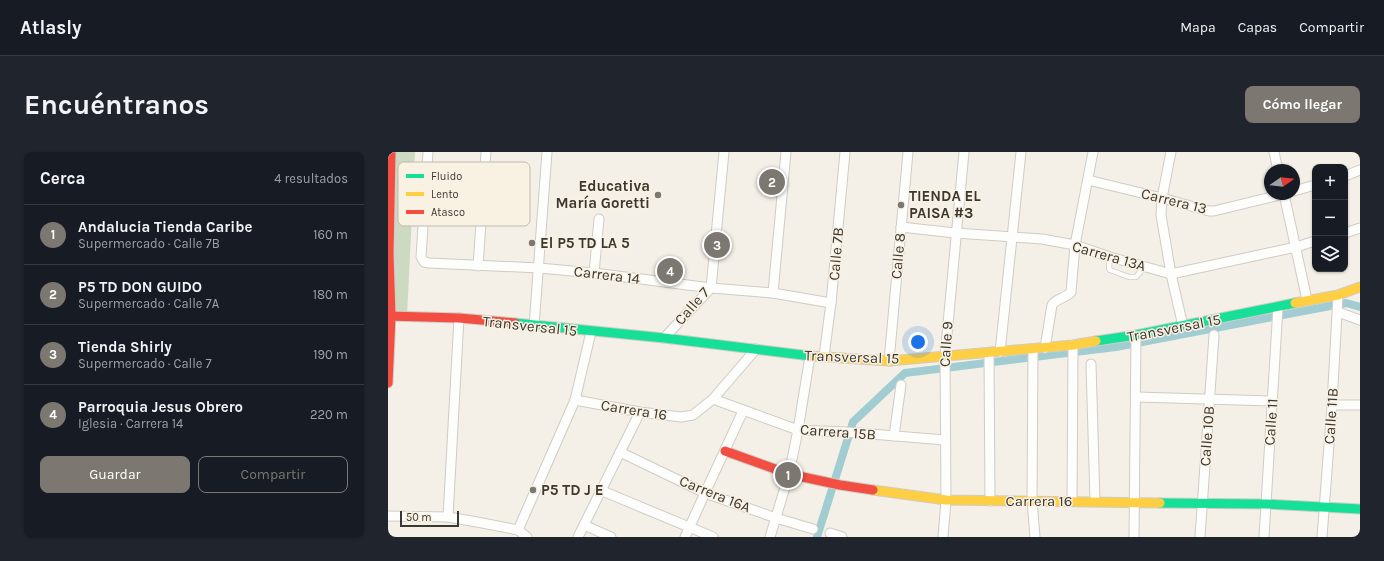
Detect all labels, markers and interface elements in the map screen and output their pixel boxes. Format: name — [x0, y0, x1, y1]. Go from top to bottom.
text: Atlasly — [20, 17, 82, 39]
text: Mapa — [1180, 19, 1216, 36]
text: Capas — [1238, 19, 1277, 36]
text: Compartir — [1299, 19, 1364, 36]
button: Cómo llegar — [1245, 86, 1360, 123]
text: Encuéntranos — [24, 88, 209, 121]
legend — [398, 162, 530, 226]
north arrow — [1264, 164, 1300, 200]
map controls — [1312, 164, 1348, 272]
button: + — [1312, 164, 1348, 200]
pin: 2 — [759, 167, 785, 197]
text: Cerca — [40, 168, 85, 188]
text: Fluido — [431, 170, 462, 183]
text: 4 resultados — [274, 171, 348, 186]
place label: Educativa María Goretti — [555, 177, 650, 212]
street label: Carrera 13 — [1139, 184, 1209, 218]
place label: TIENDA EL PAISA #3 — [909, 187, 981, 222]
text: Lento — [431, 188, 459, 201]
marker: Educativa María Goretti — [653, 190, 663, 200]
marker: TIENDA EL PAISA #3 — [896, 200, 906, 210]
button: − — [1312, 200, 1348, 236]
text: Atasco — [431, 206, 465, 219]
text: Andalucia Tienda Caribe — [78, 218, 252, 236]
text: 1 — [51, 227, 55, 242]
text: 160 m — [313, 227, 348, 242]
street label: Calle 7B — [825, 227, 847, 281]
pin: 3 — [704, 230, 730, 260]
street label: Calle 8 — [887, 232, 909, 280]
place label: El P5 TD LA 5 — [540, 234, 630, 252]
text: Supermercado · Calle 7B — [78, 236, 220, 251]
button: layers — [1312, 236, 1348, 272]
street label: Carrera 13A — [1070, 237, 1148, 275]
marker: El P5 TD LA 5 — [527, 238, 537, 248]
pin: 4 — [657, 256, 683, 286]
street label: Carrera 14 — [573, 262, 642, 288]
text: P5 TD DON GUIDO — [78, 278, 202, 296]
street label: Calle 7 — [671, 283, 713, 329]
text: 2 — [49, 287, 57, 302]
text: 180 m — [313, 287, 348, 302]
text: Supermercado · Calle 7A — [78, 296, 219, 311]
street label: Transversal 15 — [1126, 310, 1222, 346]
street label: Transversal 15 — [482, 312, 578, 340]
street label: Calle 9 — [935, 321, 957, 367]
your location — [908, 332, 928, 352]
text: Tienda Shirly — [78, 338, 172, 356]
street label: Transversal 15 — [804, 346, 900, 368]
text: 3 — [49, 347, 57, 362]
text: 190 m — [313, 347, 348, 362]
text: Supermercado · Calle 7 — [78, 356, 212, 371]
street label: Calle 11B — [1320, 387, 1342, 445]
street label: Carrera 16 — [600, 396, 668, 424]
text: Parroquia Jesus Obrero — [78, 398, 243, 416]
street label: Calle 11 — [1260, 398, 1282, 446]
street label: Calle 10B — [1196, 405, 1218, 467]
text: 4 — [49, 407, 57, 422]
text: 220 m — [310, 407, 348, 422]
text: Iglesia · Carrera 14 — [78, 416, 183, 431]
street label: Carrera 15B — [799, 420, 877, 444]
button: Guardar — [40, 456, 190, 493]
button: Compartir — [198, 456, 348, 493]
pin: 1 — [775, 460, 801, 490]
street label: Carrera 16A — [677, 472, 754, 517]
place label: P5 TD J E — [541, 481, 604, 499]
marker: P5 TD J E — [528, 485, 538, 495]
street label: Carrera 16 — [1006, 492, 1072, 510]
scale bar — [400, 509, 459, 528]
text: 50 m — [406, 511, 432, 524]

